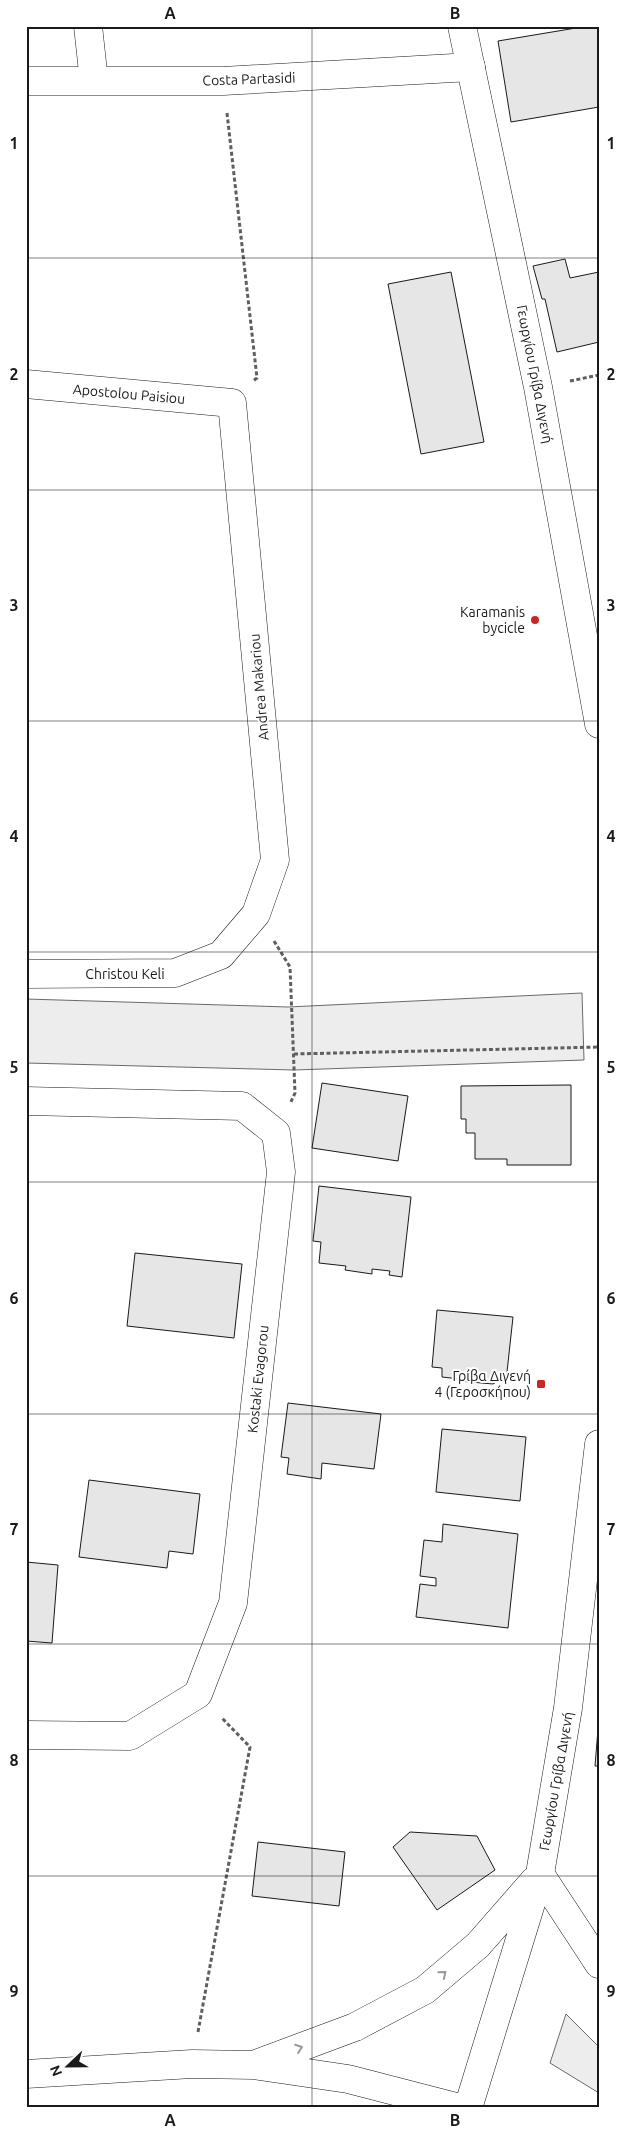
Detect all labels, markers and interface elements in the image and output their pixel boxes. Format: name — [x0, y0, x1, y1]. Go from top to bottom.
text: A — [164, 4, 176, 22]
text: B — [450, 4, 460, 22]
street label: Costa Partasidi — [202, 69, 296, 89]
text: 1 — [9, 134, 19, 152]
text: 1 — [606, 134, 616, 152]
street label: Γεωργίου Γρίβα Διγενή — [514, 303, 556, 445]
text: 2 — [9, 365, 19, 383]
text: 2 — [606, 365, 616, 383]
street label: Apostolou Paisiou — [72, 381, 186, 407]
text: 3 — [9, 596, 19, 614]
text: 3 — [606, 596, 616, 614]
place label: Karamanis bycicle — [460, 604, 525, 636]
marker: Karamanis bycicle — [529, 614, 541, 626]
street label: Andrea Makariou — [246, 633, 272, 741]
text: 4 — [9, 827, 19, 845]
text: 4 — [606, 827, 616, 845]
street label: Christou Keli — [85, 966, 165, 982]
text: 5 — [9, 1058, 19, 1076]
text: 5 — [606, 1058, 616, 1076]
text: 6 — [9, 1289, 19, 1307]
text: 6 — [606, 1289, 616, 1307]
street label: Kostaki Evagorou — [244, 1324, 272, 1434]
place label: Γρίβα Διγενή 4 (Γεροσκήπου) — [434, 1368, 531, 1400]
marker: Γρίβα Διγενή 4 (Γεροσκήπου) — [535, 1378, 547, 1390]
text: 7 — [9, 1520, 19, 1538]
text: 7 — [606, 1520, 616, 1538]
street label: Γεωργίου Γρίβα Διγενή — [536, 1710, 576, 1852]
text: 8 — [9, 1751, 19, 1769]
text: 8 — [606, 1751, 616, 1769]
one-way arrow — [437, 1972, 446, 1980]
text: 9 — [9, 1982, 19, 2000]
text: 9 — [606, 1982, 616, 2000]
north arrow — [42, 2042, 92, 2092]
one-way arrow — [294, 2044, 303, 2054]
text: N — [47, 2063, 65, 2079]
text: A — [164, 2111, 176, 2129]
text: B — [450, 2111, 460, 2129]

